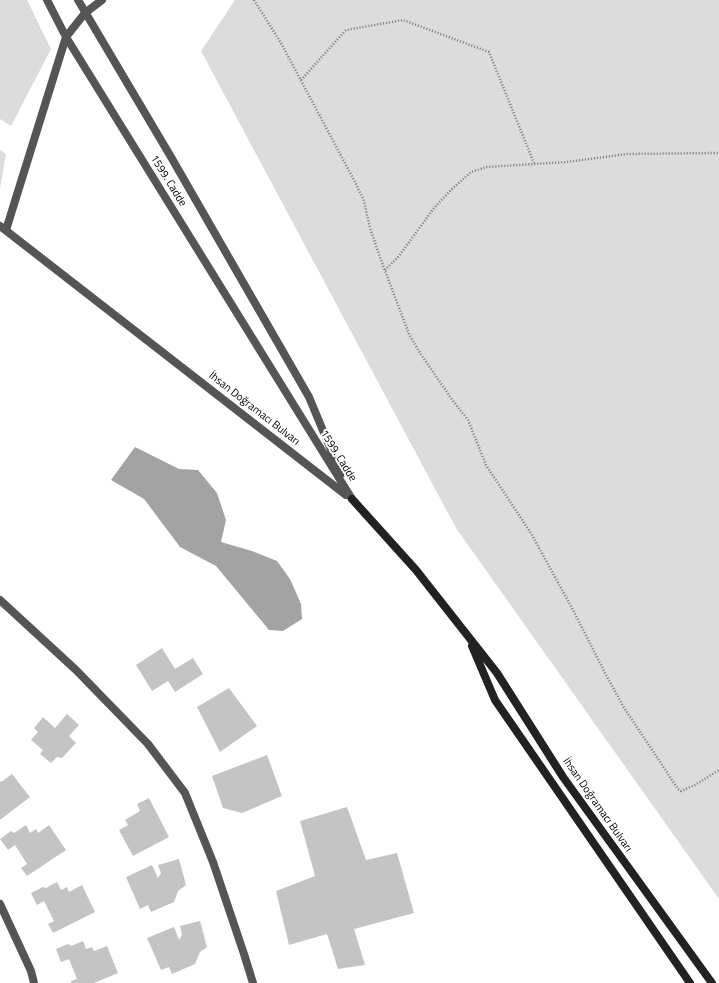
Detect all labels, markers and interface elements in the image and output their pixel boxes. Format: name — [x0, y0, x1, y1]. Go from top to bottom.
street label: 1599. Cadde — [147, 153, 189, 209]
street label: İhsan Doğramacı Bulvarı — [206, 369, 302, 449]
street label: 1599. Cadde — [317, 428, 359, 484]
street label: İhsan Doğramacı Bulvarı — [560, 755, 634, 855]

